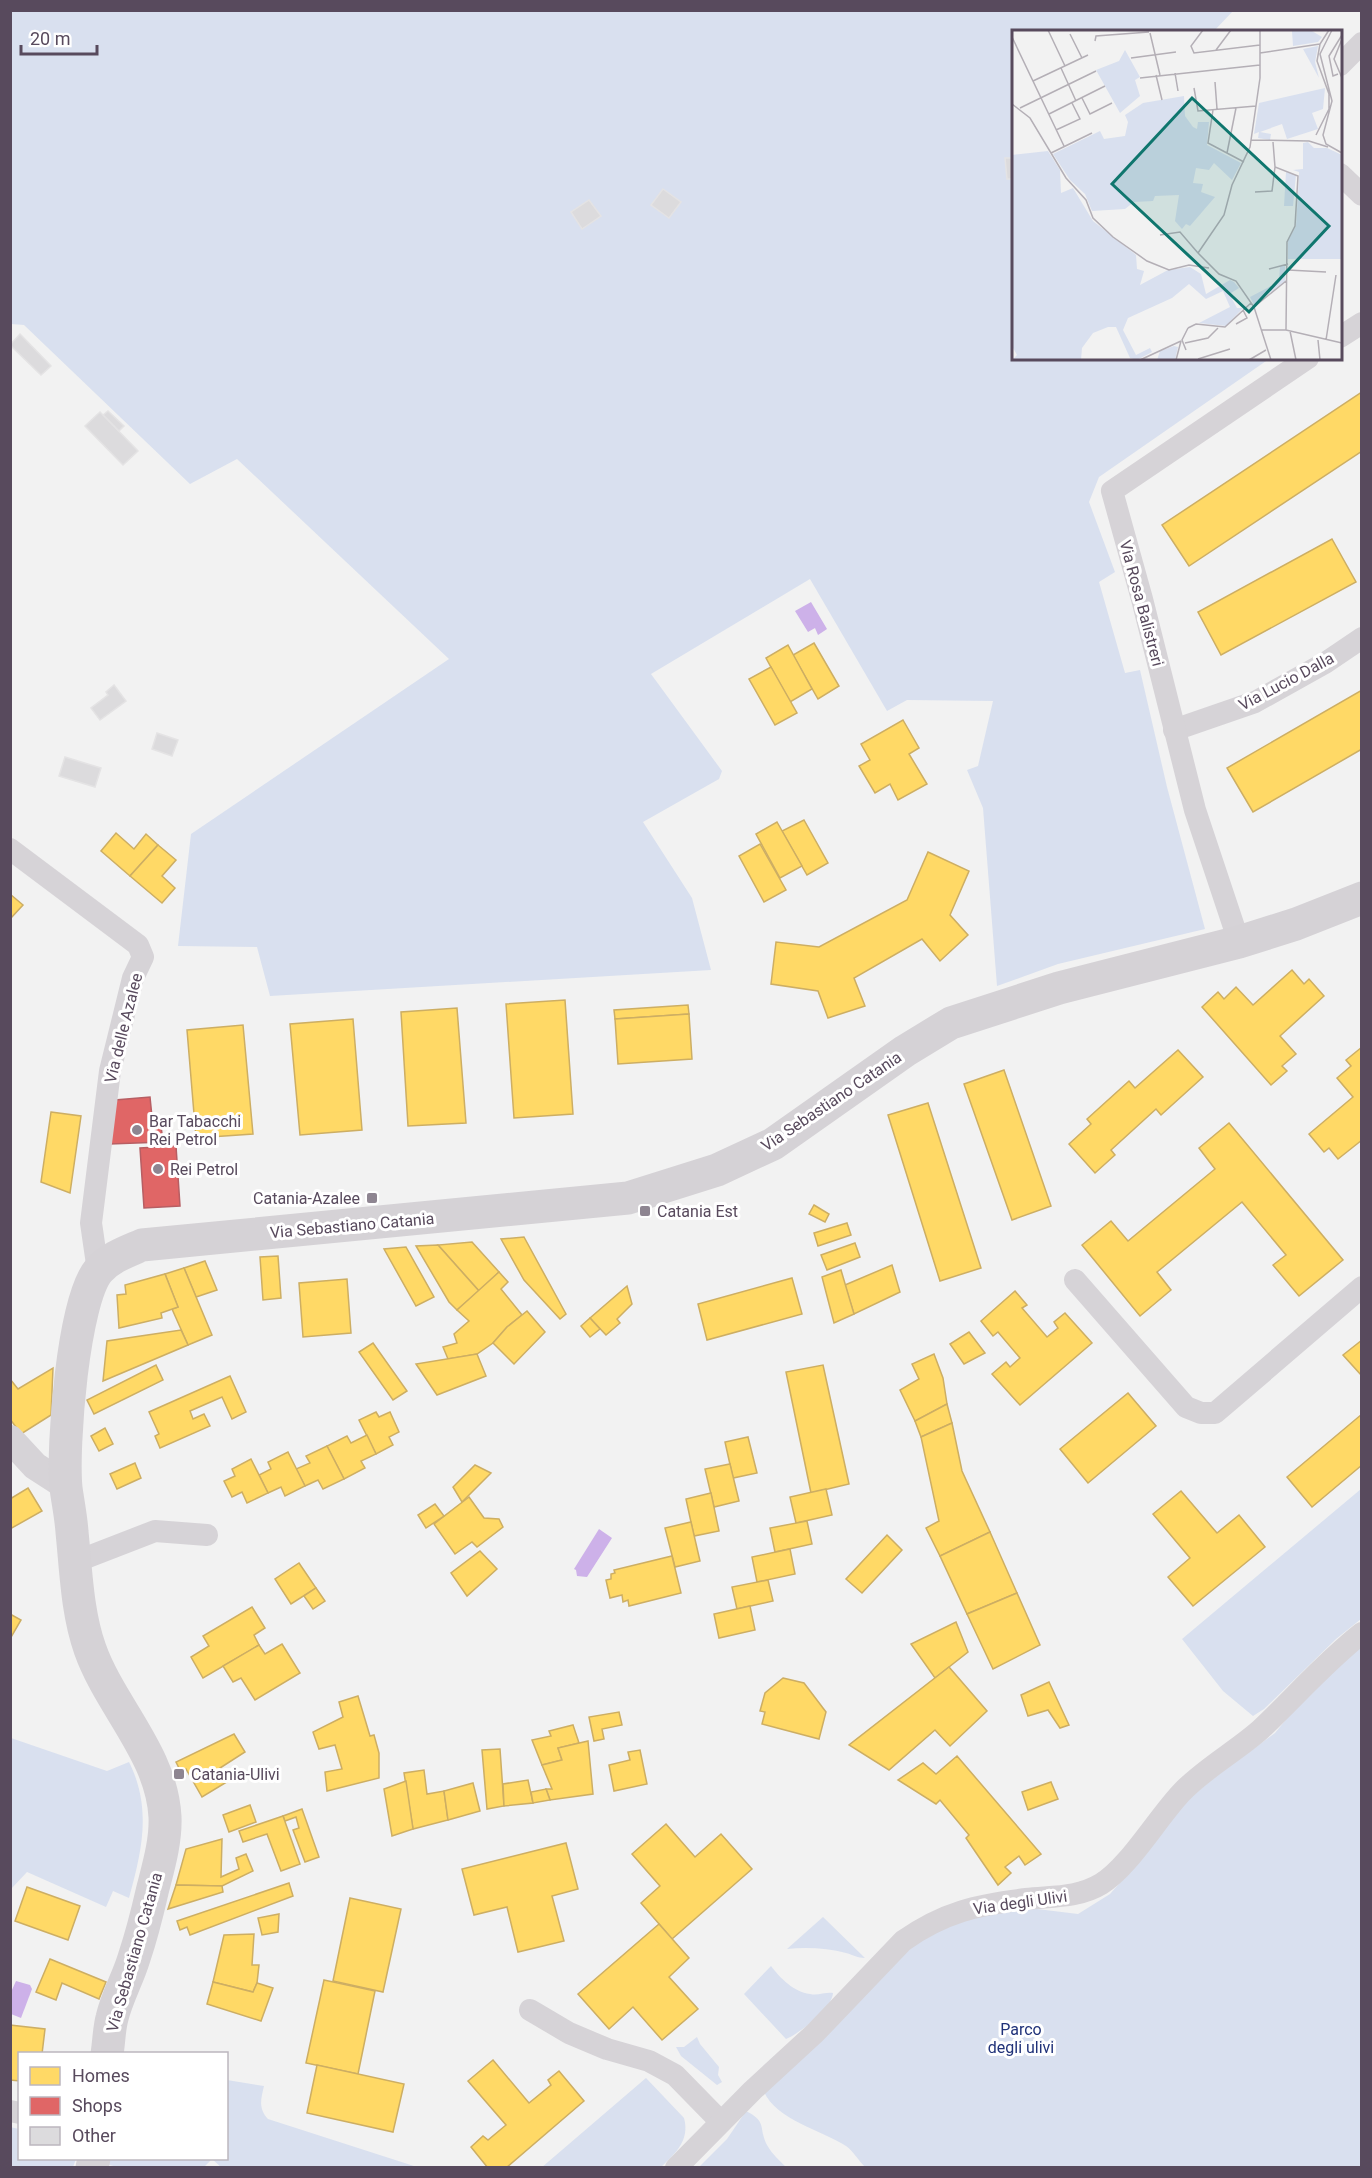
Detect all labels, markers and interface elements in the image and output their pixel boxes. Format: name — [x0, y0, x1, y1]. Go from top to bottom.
scale bar — [21, 18, 98, 56]
text: 20 m — [30, 28, 70, 49]
inset map — [1012, 30, 1342, 360]
street label: Via Rosa Balistreri — [1116, 538, 1167, 668]
street label: Via Lucio Dalla — [1235, 648, 1337, 714]
street label: Via delle Azalee — [101, 971, 146, 1085]
street label: Via Sebastiano Catania — [758, 1047, 905, 1155]
place label: Bar Tabacchi Rei Petrol — [149, 1112, 241, 1149]
marker: Bar Tabacchi Rei Petrol — [130, 1123, 144, 1137]
place label: Rei Petrol — [170, 1160, 238, 1179]
marker: Rei Petrol — [151, 1162, 165, 1176]
place label: Catania-Azalee — [253, 1189, 360, 1208]
marker: Catania-Azalee — [365, 1191, 379, 1205]
place label: Catania Est — [657, 1202, 738, 1221]
marker: Catania Est — [638, 1204, 652, 1218]
street label: Via Sebastiano Catania — [269, 1209, 435, 1242]
place label: Catania-Ulivi — [191, 1765, 280, 1784]
marker: Catania-Ulivi — [172, 1767, 186, 1781]
street label: Via Sebastiano Catania — [103, 1870, 166, 2034]
street label: Via degli Ulivi — [972, 1886, 1068, 1918]
park label: Parco degli ulivi — [988, 2020, 1054, 2057]
legend — [18, 2052, 228, 2160]
text: Homes — [72, 2065, 130, 2086]
text: Shops — [72, 2095, 122, 2116]
text: Other — [72, 2125, 116, 2146]

